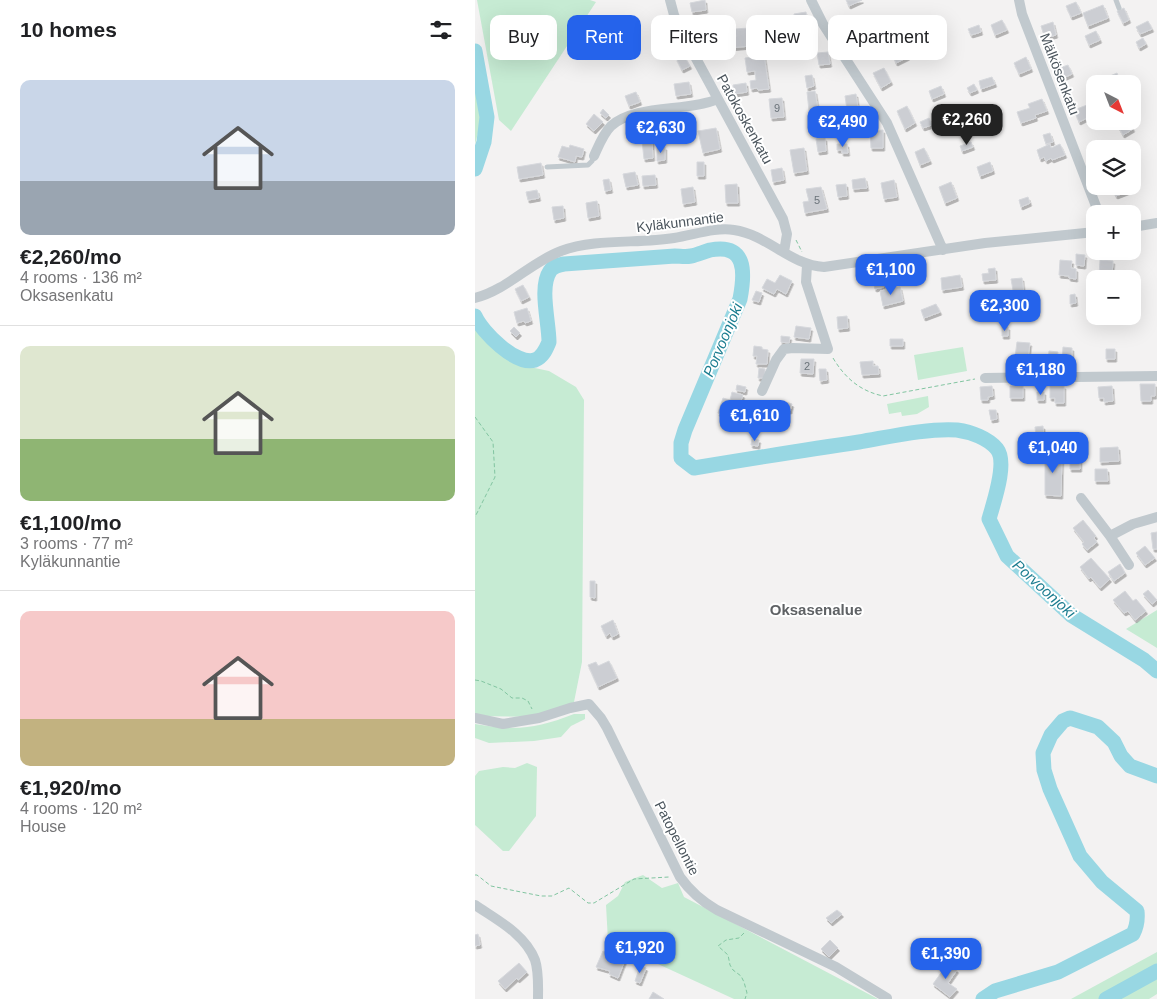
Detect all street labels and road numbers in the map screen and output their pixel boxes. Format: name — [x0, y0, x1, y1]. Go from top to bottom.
street label: Mälkösenkatu — [1037, 31, 1083, 117]
street label: Patokoskenkatu — [714, 72, 776, 166]
street label: Kyläkunnantie — [635, 209, 725, 235]
street label: Patopellontie — [651, 798, 703, 878]

